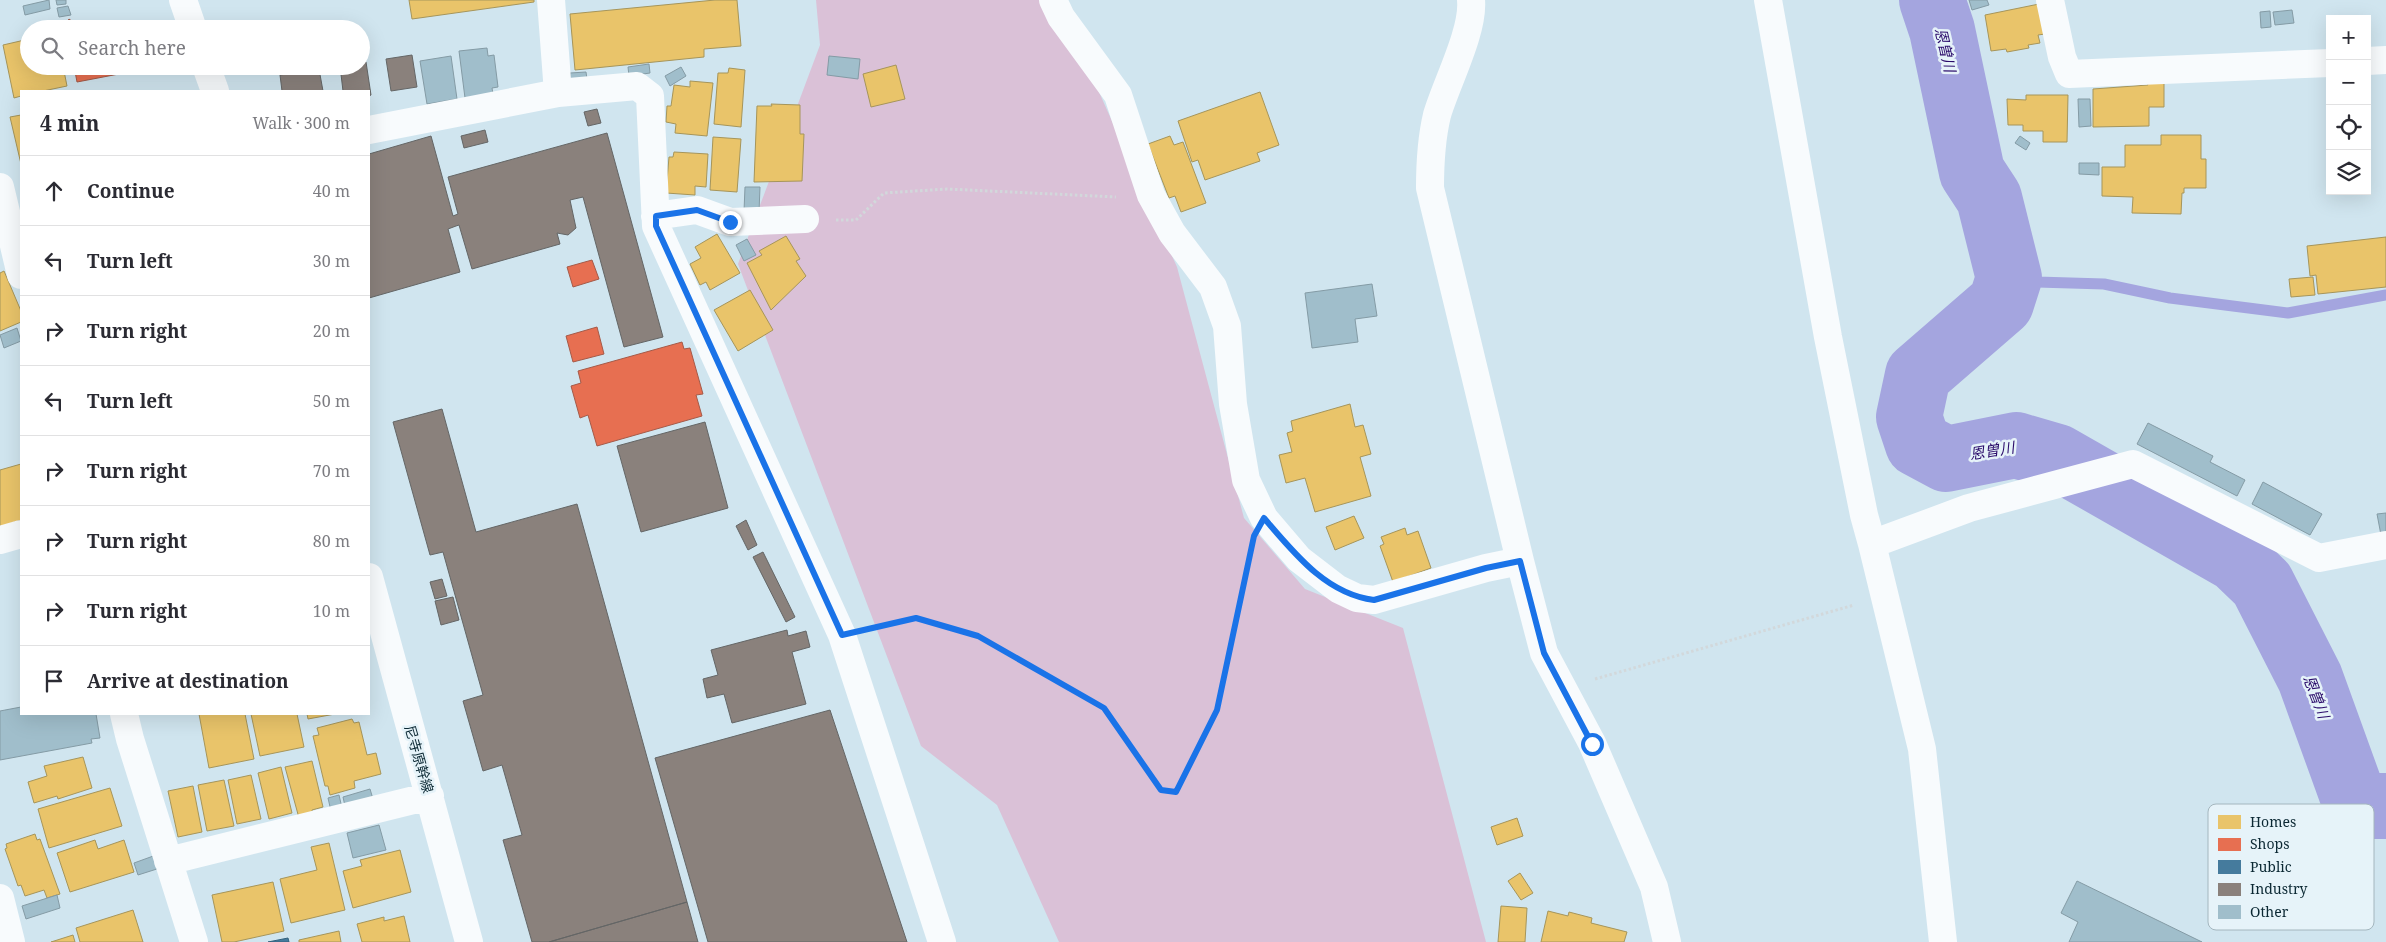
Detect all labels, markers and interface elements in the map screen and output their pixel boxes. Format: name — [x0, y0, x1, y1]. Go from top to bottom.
map controls — [2326, 15, 2371, 195]
button: + — [2326, 15, 2371, 60]
search box — [20, 20, 370, 75]
water label: 恩曽川 — [1931, 26, 1961, 76]
icon: search — [38, 34, 66, 62]
text: Search here — [78, 35, 186, 61]
button: − — [2326, 60, 2371, 105]
button: locate — [2326, 105, 2371, 150]
text: 4 min — [40, 109, 99, 137]
text: Walk · 300 m — [253, 112, 350, 134]
button: layers — [2326, 150, 2371, 195]
icon: ahead — [40, 177, 68, 205]
text: Continue — [87, 178, 175, 204]
text: 40 m — [313, 180, 350, 202]
route end — [719, 211, 742, 234]
icon: left — [40, 247, 68, 275]
text: Turn left — [87, 248, 173, 274]
text: 30 m — [313, 250, 350, 272]
icon: right — [40, 317, 68, 345]
text: Turn right — [87, 318, 187, 344]
text: 20 m — [313, 320, 350, 342]
icon: left — [40, 387, 68, 415]
text: Turn left — [87, 388, 173, 414]
text: 50 m — [313, 390, 350, 412]
water label: 恩曽川 — [1968, 436, 2018, 463]
icon: right — [40, 457, 68, 485]
text: Turn right — [87, 458, 187, 484]
text: 70 m — [313, 460, 350, 482]
icon: right — [40, 527, 68, 555]
text: Turn right — [87, 528, 187, 554]
text: 80 m — [313, 530, 350, 552]
icon: right — [40, 597, 68, 625]
text: Turn right — [87, 598, 187, 624]
text: 10 m — [313, 600, 350, 622]
icon: arrive — [40, 667, 68, 695]
text: Arrive at destination — [87, 668, 289, 694]
water label: 恩曽川 — [2300, 672, 2335, 723]
street label: 尼寺原幹線 — [401, 723, 438, 795]
route start — [1581, 733, 1604, 756]
legend — [2208, 804, 2374, 930]
text: Homes — [2250, 812, 2296, 831]
text: Shops — [2250, 834, 2290, 853]
text: Public — [2250, 857, 2292, 876]
text: Industry — [2250, 879, 2307, 898]
text: Other — [2250, 902, 2289, 921]

